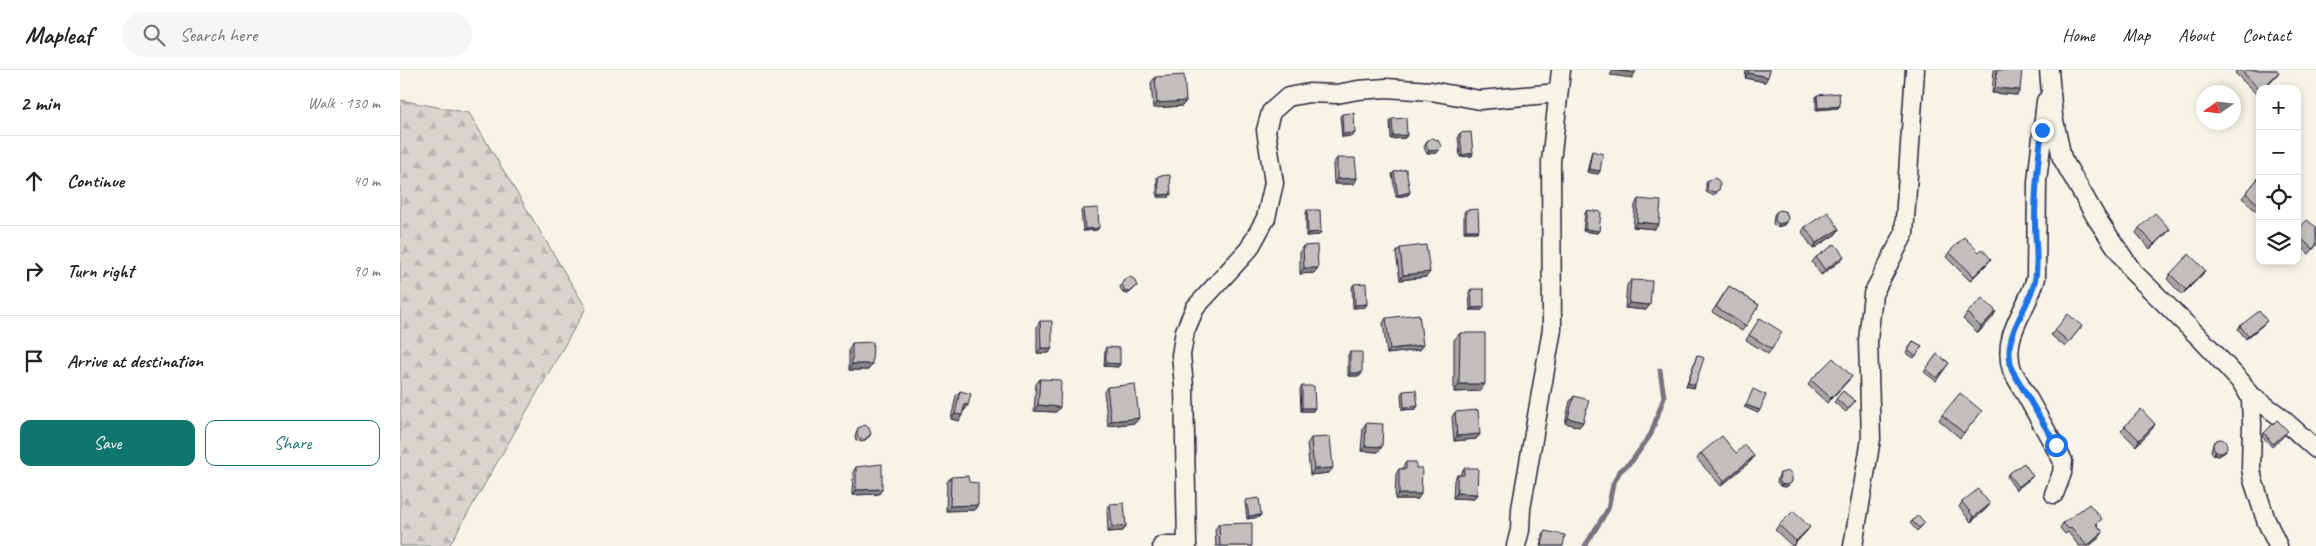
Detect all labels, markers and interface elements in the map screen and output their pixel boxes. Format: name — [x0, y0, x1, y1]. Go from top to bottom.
search box — [122, 12, 472, 57]
text: Mapleaf — [25, 20, 92, 50]
icon: search — [140, 21, 168, 49]
text: Search here — [180, 23, 257, 47]
text: Home — [2062, 24, 2095, 46]
text: Map — [2123, 24, 2150, 46]
text: About — [2178, 24, 2214, 46]
text: Contact — [2242, 24, 2291, 46]
north arrow — [2196, 85, 2241, 130]
map controls — [2256, 85, 2301, 265]
button: + — [2256, 85, 2301, 130]
text: 2 min — [20, 90, 60, 116]
text: Walk · 130 m — [308, 93, 380, 113]
route end — [2031, 119, 2054, 142]
button: − — [2256, 130, 2301, 175]
icon: ahead — [20, 167, 48, 195]
text: Continue — [67, 169, 124, 193]
text: 40 m — [353, 171, 380, 191]
button: locate — [2256, 175, 2301, 220]
button: layers — [2256, 220, 2301, 265]
icon: right — [20, 257, 48, 285]
text: Turn right — [67, 259, 134, 283]
text: 90 m — [353, 261, 380, 281]
icon: arrive — [20, 347, 48, 375]
text: Arrive at destination — [67, 349, 203, 373]
button: Save — [20, 420, 195, 466]
button: Share — [205, 420, 380, 466]
route start — [2045, 434, 2068, 457]

